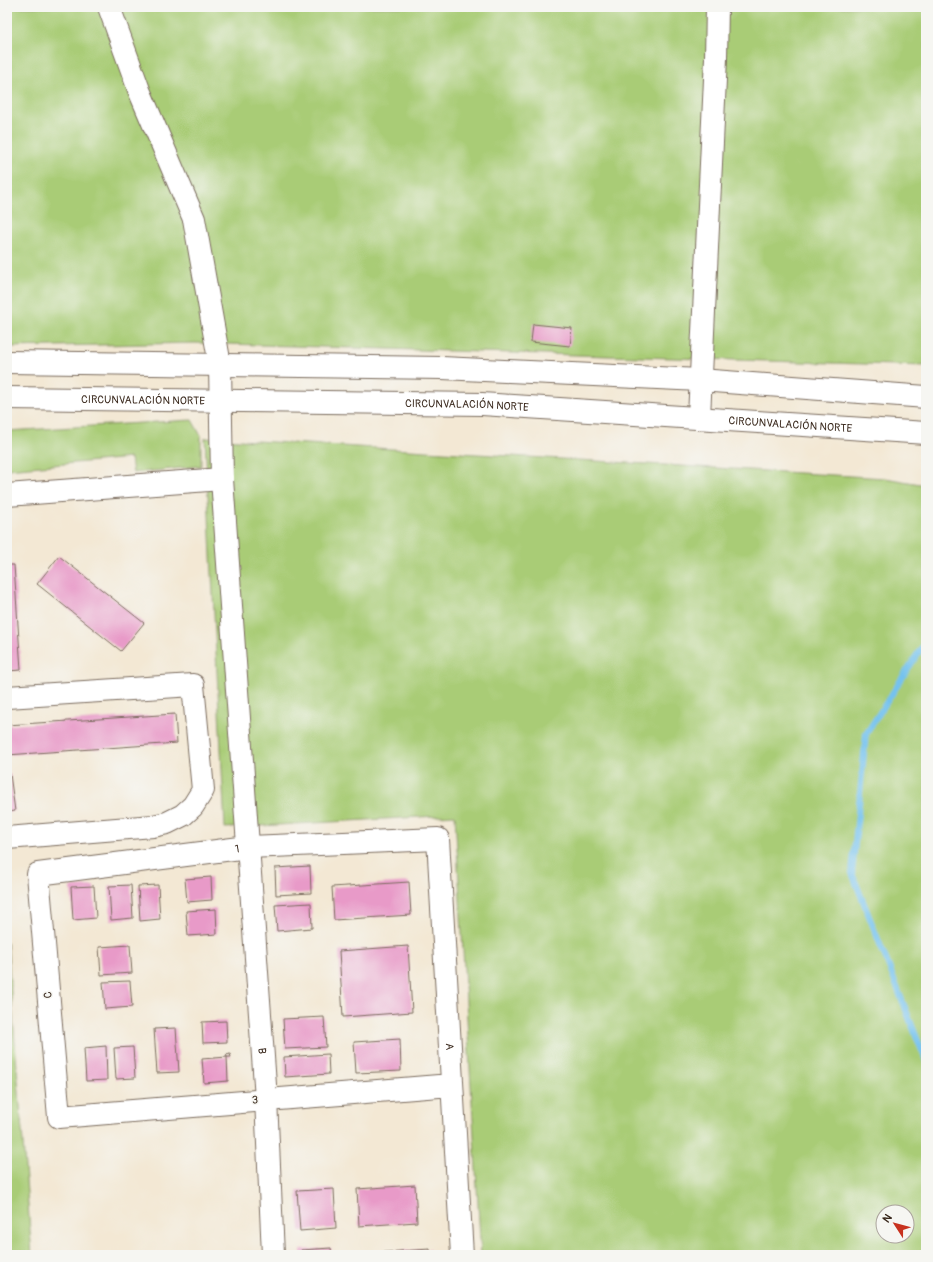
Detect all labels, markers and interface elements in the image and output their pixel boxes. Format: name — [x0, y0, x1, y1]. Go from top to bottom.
street label: CIRCUNVALACIÓN NORTE — [81, 392, 205, 407]
street label: CIRCUNVALACIÓN NORTE — [405, 396, 529, 414]
street label: CIRCUNVALACIÓN NORTE — [728, 414, 853, 435]
street label: 1 — [234, 842, 240, 855]
street label: C — [41, 991, 55, 999]
street label: A — [443, 1043, 457, 1050]
street label: B — [256, 1047, 269, 1054]
street label: 3 — [251, 1093, 259, 1107]
north arrow — [875, 1204, 915, 1244]
text: N — [880, 1211, 895, 1225]

